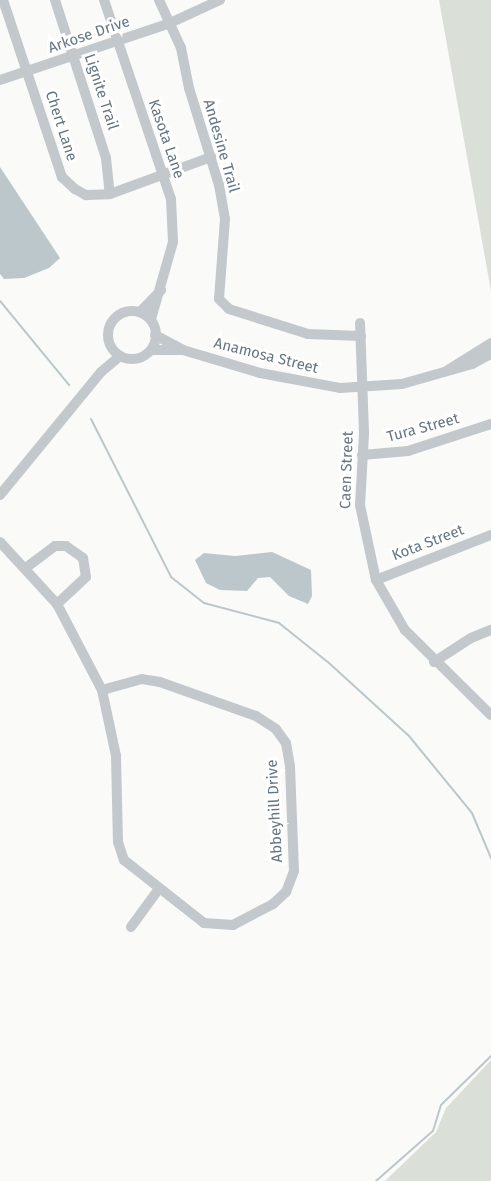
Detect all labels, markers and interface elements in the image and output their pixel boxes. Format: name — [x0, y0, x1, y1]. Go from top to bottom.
street label: Arkose Drive — [46, 13, 132, 57]
street label: Lignite Trail — [80, 52, 122, 132]
street label: Chert Lane — [41, 89, 81, 163]
street label: Kasota Lane — [144, 97, 188, 181]
street label: Andesine Trail — [199, 97, 243, 195]
street label: Anamosa Street — [212, 334, 320, 378]
street label: Tura Street — [385, 410, 461, 446]
street label: Caen Street — [337, 431, 357, 509]
street label: Kota Street — [390, 521, 466, 565]
street label: Abbeyhill Drive — [263, 759, 287, 863]

